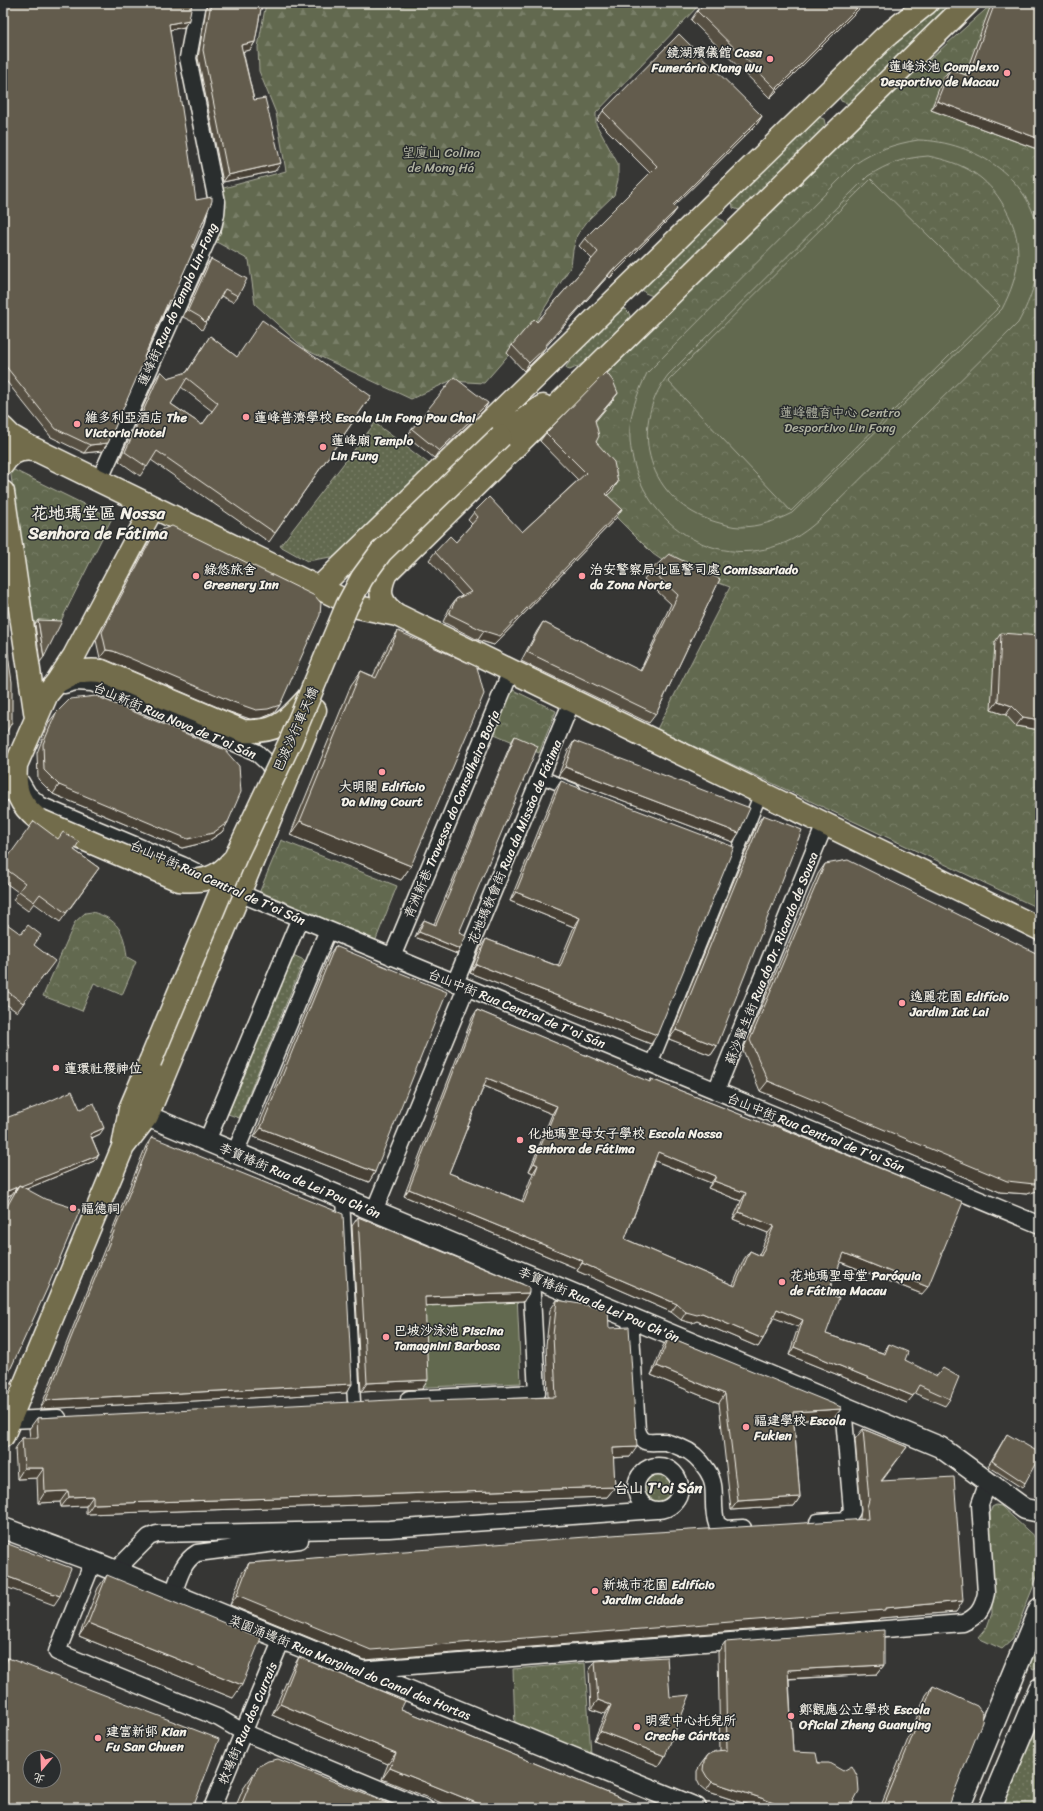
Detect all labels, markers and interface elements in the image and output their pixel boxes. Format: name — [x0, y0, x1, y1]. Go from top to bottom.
place label: 鏡湖殯儀館 Casa Funerária Kiang Wu — [650, 41, 763, 79]
marker: 鏡湖殯儀館 Casa Funerária Kiang Wu — [765, 54, 775, 64]
place label: 蓮峰泳池 Complexo Desportivo de Macau — [880, 55, 1000, 93]
marker: 蓮峰泳池 Complexo Desportivo de Macau — [1002, 68, 1012, 78]
park label: 望廈山 Colina de Mong Há — [402, 141, 480, 179]
street label: 蓮峰街 Rua do Templo Lin-Fong — [131, 218, 224, 390]
park label: 蓮峰體育中心 Centro Desportivo Lin Fong — [780, 401, 901, 439]
place label: 維多利亞酒店 The Victoria Hotel — [85, 406, 187, 444]
place label: 蓮峰普濟學校 Escola Lin Fong Pou Chai — [254, 406, 477, 429]
marker: 蓮峰普濟學校 Escola Lin Fong Pou Chai — [241, 412, 251, 422]
marker: 維多利亞酒店 The Victoria Hotel — [72, 419, 82, 429]
place label: 蓮峰廟 Templo Lin Fung — [331, 429, 414, 467]
marker: 蓮峰廟 Templo Lin Fung — [318, 442, 328, 452]
district label: 花地瑪堂區 Nossa Senhora de Fátima — [27, 498, 168, 548]
place label: 綠悠旅舍 Greenery Inn — [203, 558, 280, 596]
place label: 治安警察局北區警司處 Comissariado da Zona Norte — [590, 558, 799, 596]
marker: 綠悠旅舍 Greenery Inn — [191, 571, 201, 581]
marker: 治安警察局北區警司處 Comissariado da Zona Norte — [577, 571, 587, 581]
street label: 台山新街 Rua Nova de T'oi Sán — [89, 676, 260, 765]
street label: 巴波沙行車天橋 — [266, 683, 324, 775]
street label: 青洲新巷 Travessa do Conselheiro Borja — [397, 706, 506, 922]
street label: 花地瑪教會街 Rua da Missão de Fátima — [461, 736, 568, 948]
marker: 大明閣 Edifício Da Ming Court — [377, 767, 387, 777]
place label: 大明閣 Edifício Da Ming Court — [339, 775, 425, 813]
street label: 台山中街 Rua Central de T'oi Sán — [126, 833, 309, 932]
street label: 蘇沙醫生街 Rua do Dr. Ricardo de Sousa — [718, 848, 825, 1068]
street label: 台山中街 Rua Central de T'oi Sán — [424, 962, 609, 1055]
place label: 逸麗花園 Edifício Jardim Iat Lai — [909, 985, 1009, 1023]
marker: 逸麗花園 Edifício Jardim Iat Lai — [897, 998, 907, 1008]
place label: 蓮環社稷神位 — [64, 1057, 142, 1080]
marker: 蓮環社稷神位 — [51, 1063, 61, 1073]
street label: 台山中街 Rua Central de T'oi Sán — [723, 1086, 908, 1179]
place label: 化地瑪聖母女子學校 Escola Nossa Senhora de Fátima — [527, 1122, 723, 1160]
marker: 化地瑪聖母女子學校 Escola Nossa Senhora de Fátima — [515, 1135, 525, 1145]
street label: 李寶椿街 Rua de Lei Pou Ch'ôn — [215, 1136, 384, 1225]
place label: 福德祠 — [81, 1197, 120, 1220]
marker: 福德祠 — [68, 1203, 78, 1213]
street label: 李寶椿街 Rua de Lei Pou Ch'ôn — [514, 1260, 683, 1349]
place label: 花地瑪聖母堂 Paróquia de Fátima Macau — [790, 1264, 922, 1302]
marker: 花地瑪聖母堂 Paróquia de Fátima Macau — [777, 1277, 787, 1287]
place label: 巴坡沙泳池 Piscina Tamagnini Barbosa — [394, 1319, 504, 1357]
marker: 巴坡沙泳池 Piscina Tamagnini Barbosa — [381, 1332, 391, 1342]
place label: 福建學校 Escola Fukien — [753, 1409, 846, 1447]
marker: 福建學校 Escola Fukien — [741, 1422, 751, 1432]
district label: 台山 T'oi Sán — [614, 1475, 703, 1501]
place label: 新城市花園 Edifício Jardim Cidade — [602, 1573, 715, 1611]
marker: 新城市花園 Edifício Jardim Cidade — [590, 1586, 600, 1596]
street label: 菜園涌邊街 Rua Marginal do Canal das Hortas — [225, 1608, 475, 1727]
street label: 牧場街 Rua dos Currais — [211, 1658, 284, 1788]
place label: 鄭觀應公立學校 Escola Oficial Zheng Guanying — [798, 1698, 931, 1736]
place label: 明愛中心托兒所 Creche Cáritas — [644, 1709, 736, 1747]
marker: 鄭觀應公立學校 Escola Oficial Zheng Guanying — [786, 1711, 796, 1721]
place label: 建富新邨 Kian Fu San Chuen — [105, 1720, 187, 1758]
marker: 明愛中心托兒所 Creche Cáritas — [632, 1722, 642, 1732]
marker: 建富新邨 Kian Fu San Chuen — [93, 1733, 103, 1743]
north arrow — [22, 1749, 62, 1789]
text: 北 — [31, 1767, 47, 1789]

